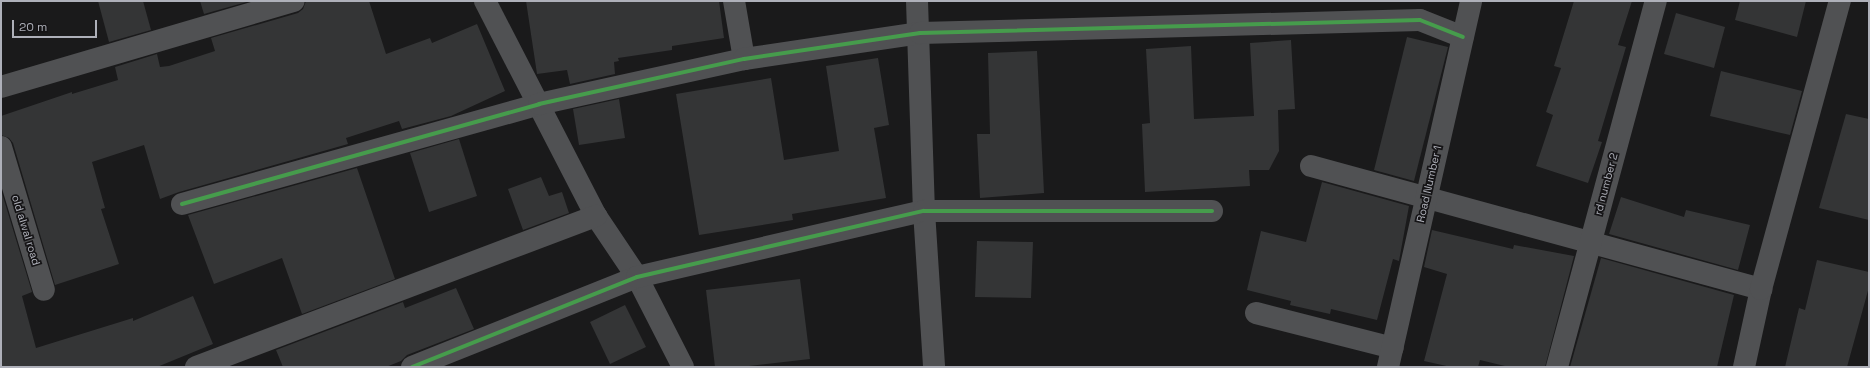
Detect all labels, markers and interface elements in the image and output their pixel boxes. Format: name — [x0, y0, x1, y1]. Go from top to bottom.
scale bar — [14, 12, 99, 38]
text: 20 m — [19, 19, 47, 35]
street label: Road Number 1 — [1414, 144, 1444, 224]
street label: rd number 2 — [1591, 151, 1621, 217]
street label: old alwal road — [9, 193, 43, 267]

